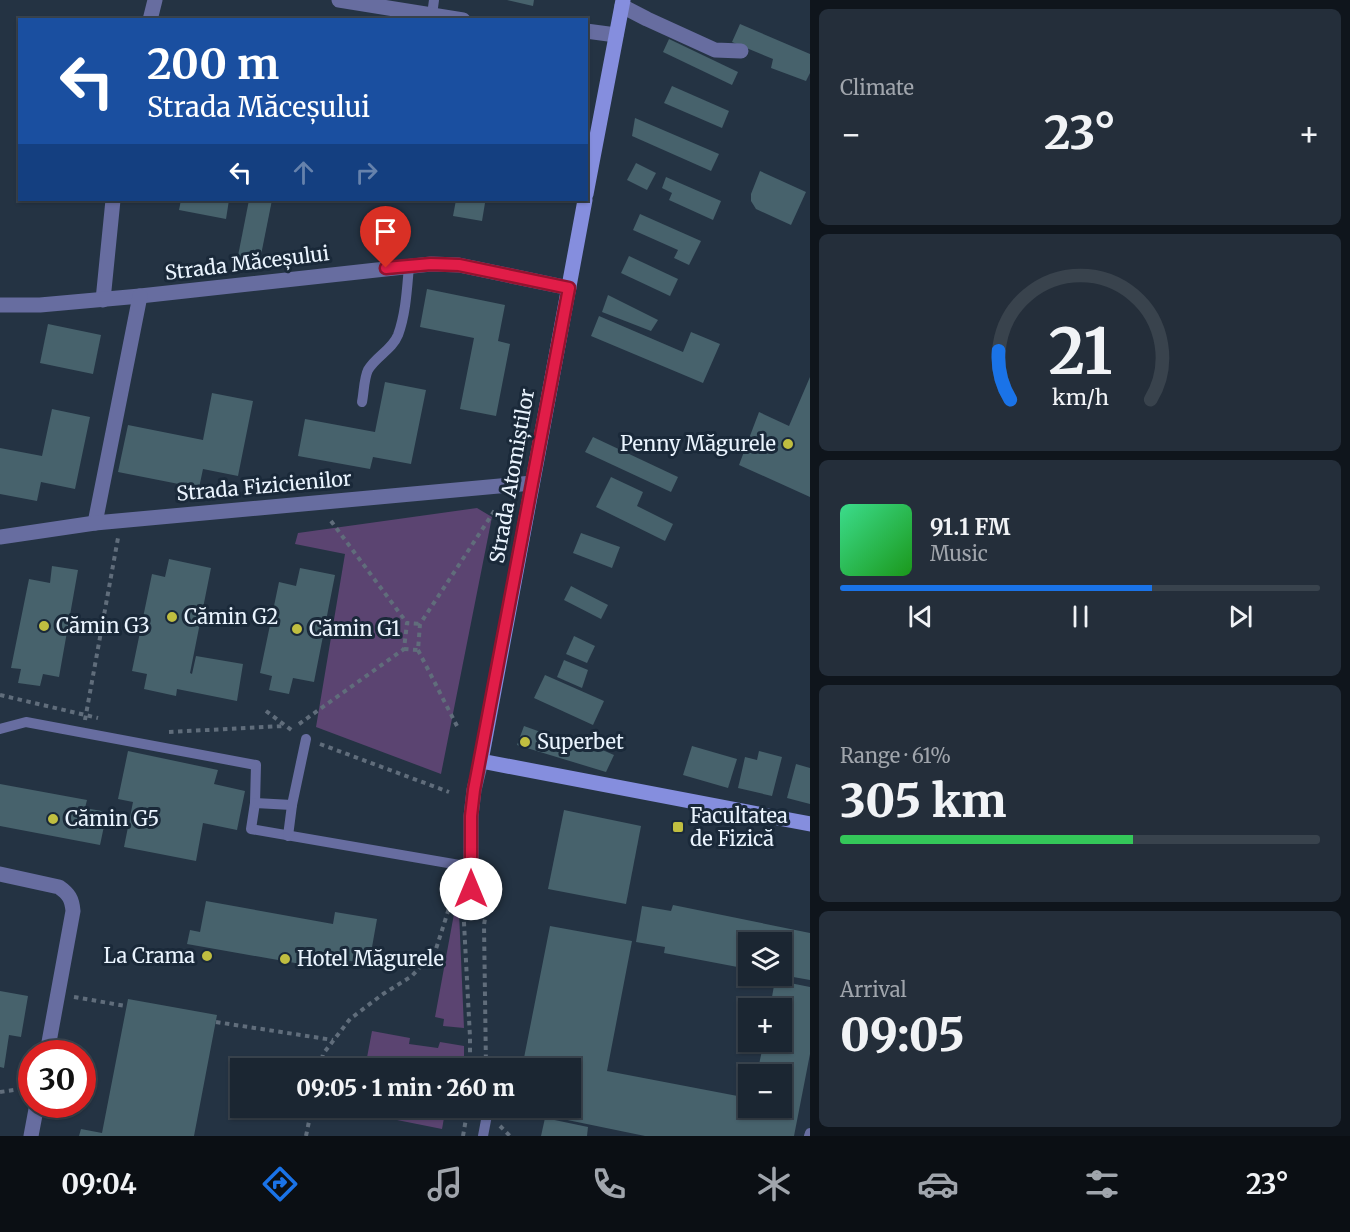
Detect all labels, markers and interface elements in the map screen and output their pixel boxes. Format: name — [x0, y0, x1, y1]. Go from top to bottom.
text: 200 m — [147, 38, 279, 90]
icon: left — [48, 42, 126, 120]
text: Climate — [840, 75, 914, 100]
text: Strada Măceșului — [147, 90, 370, 124]
text: 23° — [1044, 105, 1116, 161]
text: − — [840, 114, 862, 155]
text: + — [1298, 114, 1320, 155]
icon: left — [224, 156, 257, 189]
icon: ahead — [287, 156, 320, 189]
icon: right — [350, 156, 383, 189]
pin — [360, 206, 411, 268]
icon: arrive — [369, 215, 402, 248]
street label: Strada Măceșului — [163, 240, 331, 286]
text: 21 — [1048, 313, 1112, 391]
text: km/h — [1052, 384, 1108, 411]
street label: Strada Atomiștilor — [484, 387, 540, 565]
place label: Penny Măgurele — [620, 431, 776, 456]
marker: Penny Măgurele — [781, 437, 795, 451]
street label: Strada Fizicienilor — [175, 465, 353, 506]
text: 91.1 FM — [930, 513, 1010, 541]
text: Music — [930, 541, 988, 566]
icon: previous — [904, 600, 937, 633]
icon: pause — [1064, 600, 1097, 633]
icon: next — [1224, 600, 1257, 633]
place label: Cămin G2 — [184, 604, 278, 629]
marker: Cămin G2 — [165, 610, 179, 624]
place label: Cămin G3 — [56, 613, 150, 638]
place label: Cămin G1 — [309, 616, 400, 641]
marker: Cămin G3 — [37, 619, 51, 633]
marker: Cămin G1 — [290, 622, 304, 636]
place label: Superbet — [537, 729, 624, 754]
marker: Superbet — [518, 735, 532, 749]
text: Range · 61% — [840, 743, 951, 768]
text: 305 km — [840, 773, 1006, 829]
place label: Facultatea de Fizică — [690, 803, 788, 851]
place label: Cămin G5 — [65, 806, 159, 831]
marker: Cămin G5 — [46, 812, 60, 826]
marker: Facultatea de Fizică — [671, 820, 685, 834]
position arrow — [439, 857, 503, 921]
map controls — [738, 932, 792, 1118]
button: layers — [738, 932, 792, 986]
place label: La Crama — [104, 943, 195, 968]
place label: Hotel Măgurele — [297, 946, 444, 971]
marker: La Crama — [200, 949, 214, 963]
marker: Hotel Măgurele — [278, 952, 292, 966]
text: Arrival — [840, 977, 907, 1002]
button: + — [738, 998, 792, 1052]
text: 09:05 — [840, 1007, 964, 1063]
speed limit sign: 30 — [18, 1040, 96, 1118]
button: − — [738, 1064, 792, 1118]
text: 09:05 · 1 min · 260 m — [296, 1074, 515, 1102]
icon: directions — [259, 1163, 301, 1205]
icon: music — [424, 1163, 466, 1205]
icon: phone — [588, 1163, 630, 1205]
icon: climate — [753, 1163, 795, 1205]
icon: car — [917, 1163, 959, 1205]
icon: filters — [1081, 1163, 1123, 1205]
text: 09:04 — [61, 1167, 137, 1201]
text: 23° — [1246, 1167, 1289, 1201]

